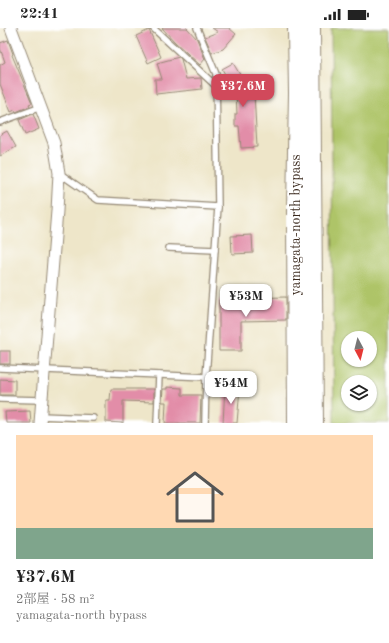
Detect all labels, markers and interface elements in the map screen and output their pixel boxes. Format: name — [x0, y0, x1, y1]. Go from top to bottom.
text: 22:41 — [20, 7, 59, 22]
pin: ¥37.6M — [210, 74, 276, 108]
text: ¥37.6M — [220, 80, 266, 93]
street label: yamagata-north bypass — [289, 155, 303, 295]
pin: ¥53M — [222, 284, 270, 318]
text: ¥53M — [229, 290, 263, 303]
north arrow — [341, 331, 377, 367]
map controls — [341, 331, 377, 411]
pin: ¥54M — [207, 371, 255, 405]
button: layers — [341, 375, 377, 411]
text: ¥54M — [214, 377, 248, 390]
icon: home — [159, 461, 231, 533]
text: ¥37.6M — [16, 569, 75, 586]
text: 2部屋 · 58 m² — [16, 593, 94, 606]
text: yamagata-north bypass — [16, 609, 147, 622]

